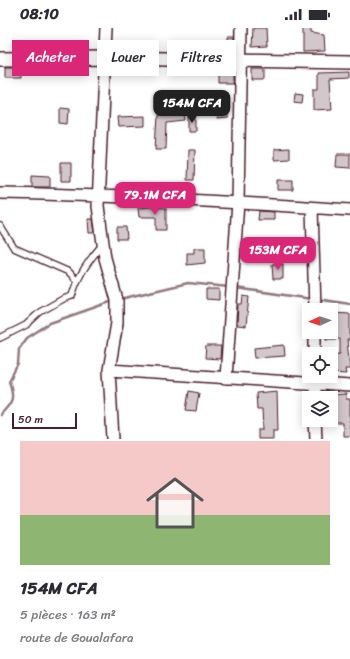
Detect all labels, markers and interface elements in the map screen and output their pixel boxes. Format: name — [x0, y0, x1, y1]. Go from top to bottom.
text: 08:10 — [20, 1, 59, 27]
chip: Acheter — [12, 40, 89, 76]
chip: Louer — [97, 40, 159, 76]
chip: Filtres — [167, 40, 236, 76]
pin: 154M CFA — [151, 90, 233, 124]
text: 154M CFA — [162, 91, 222, 114]
pin: 79.1M CFA — [109, 182, 201, 216]
text: 79.1M CFA — [124, 183, 186, 206]
pin: 153M CFA — [237, 237, 319, 271]
text: 153M CFA — [249, 238, 307, 261]
north arrow — [302, 303, 338, 339]
map controls — [302, 303, 338, 427]
button: locate — [302, 347, 338, 383]
button: layers — [302, 391, 338, 427]
text: 50 m — [18, 410, 43, 429]
scale bar — [12, 411, 77, 430]
icon: home — [139, 467, 211, 539]
text: 154M CFA — [20, 573, 98, 603]
text: 5 pièces · 163 m² — [20, 603, 116, 626]
text: route de Goualafara — [20, 626, 134, 649]

